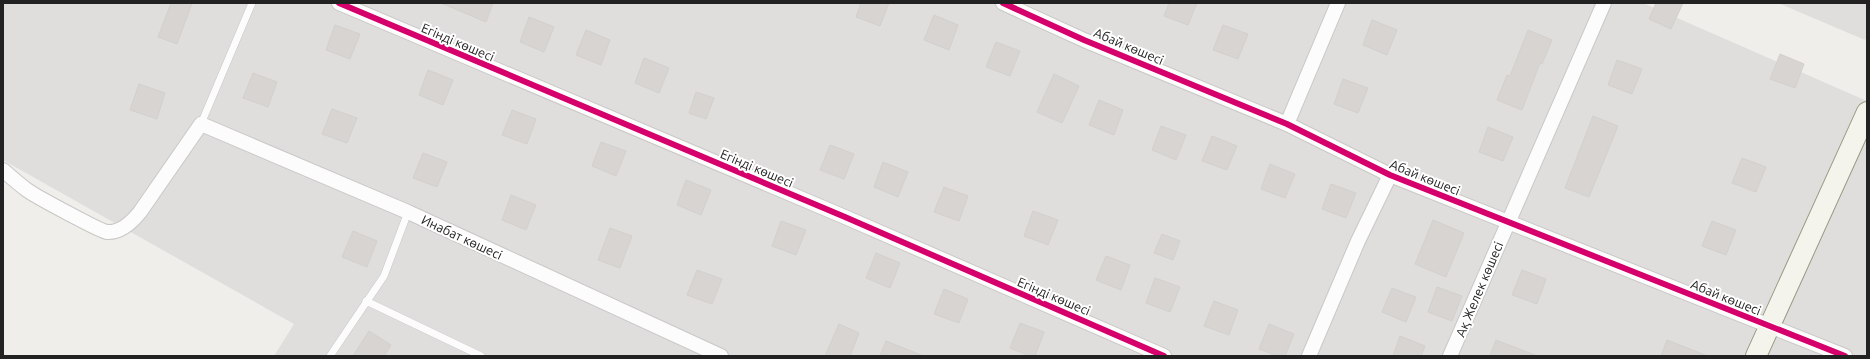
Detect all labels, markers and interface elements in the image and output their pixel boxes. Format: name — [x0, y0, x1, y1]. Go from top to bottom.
street label: Егінді көшесі — [419, 20, 497, 64]
street label: Абай көшесі — [1092, 25, 1166, 67]
street label: Егінді көшесі — [718, 146, 796, 190]
street label: Абай көшесі — [1388, 157, 1462, 197]
street label: Инабат көшесі — [419, 212, 505, 262]
street label: Ақ Желек көшесі — [1453, 239, 1505, 339]
street label: Егінді көшесі — [1015, 274, 1093, 318]
street label: Абай көшесі — [1689, 277, 1763, 317]

